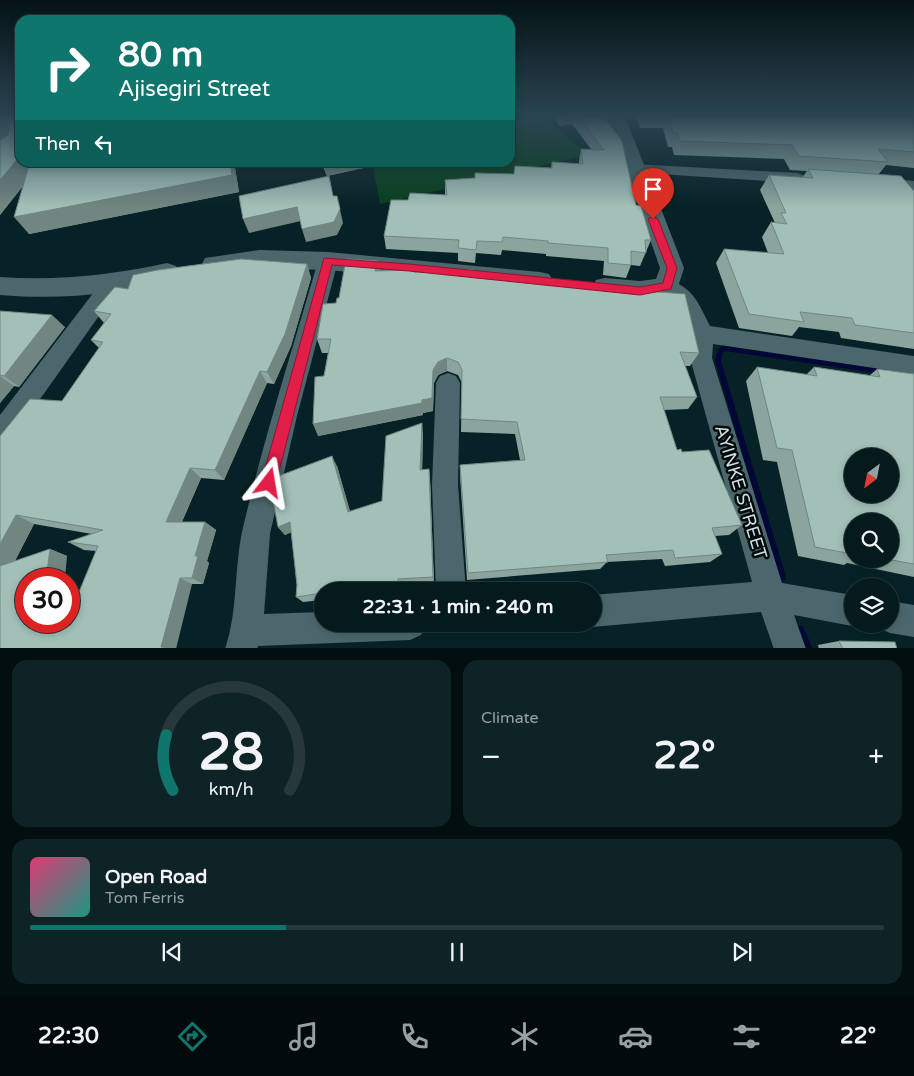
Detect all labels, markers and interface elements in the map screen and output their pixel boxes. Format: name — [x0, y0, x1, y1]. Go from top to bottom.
text: 80 m — [118, 34, 203, 76]
icon: right — [35, 35, 100, 100]
text: Ajisegiri Street — [118, 76, 270, 102]
icon: left — [90, 130, 118, 158]
text: Then — [35, 133, 80, 155]
pin — [632, 168, 674, 219]
icon: arrive — [639, 175, 667, 203]
street label: AYINKE STREET — [710, 422, 772, 562]
north arrow — [844, 448, 899, 502]
map controls — [844, 448, 899, 633]
position arrow — [242, 456, 294, 508]
button: search — [844, 513, 899, 568]
speed limit sign: 30 — [15, 568, 80, 633]
button: layers — [844, 578, 899, 633]
text: 22:31 · 1 min · 240 m — [362, 596, 554, 618]
text: Climate — [481, 708, 539, 728]
text: 28 — [199, 721, 264, 784]
text: 22° — [654, 733, 716, 779]
text: − — [481, 740, 501, 774]
text: + — [868, 740, 884, 774]
text: km/h — [209, 779, 254, 800]
text: Open Road — [105, 866, 207, 888]
text: Tom Ferris — [105, 888, 184, 908]
icon: previous — [158, 938, 186, 966]
icon: pause — [443, 938, 471, 966]
icon: next — [728, 938, 756, 966]
icon: directions — [175, 1019, 210, 1054]
icon: music — [286, 1019, 321, 1054]
icon: phone — [397, 1019, 432, 1054]
icon: climate — [507, 1019, 542, 1054]
icon: car — [618, 1019, 653, 1054]
icon: filters — [729, 1019, 764, 1054]
text: 22:30 — [38, 1023, 99, 1049]
text: 22° — [840, 1023, 876, 1049]

